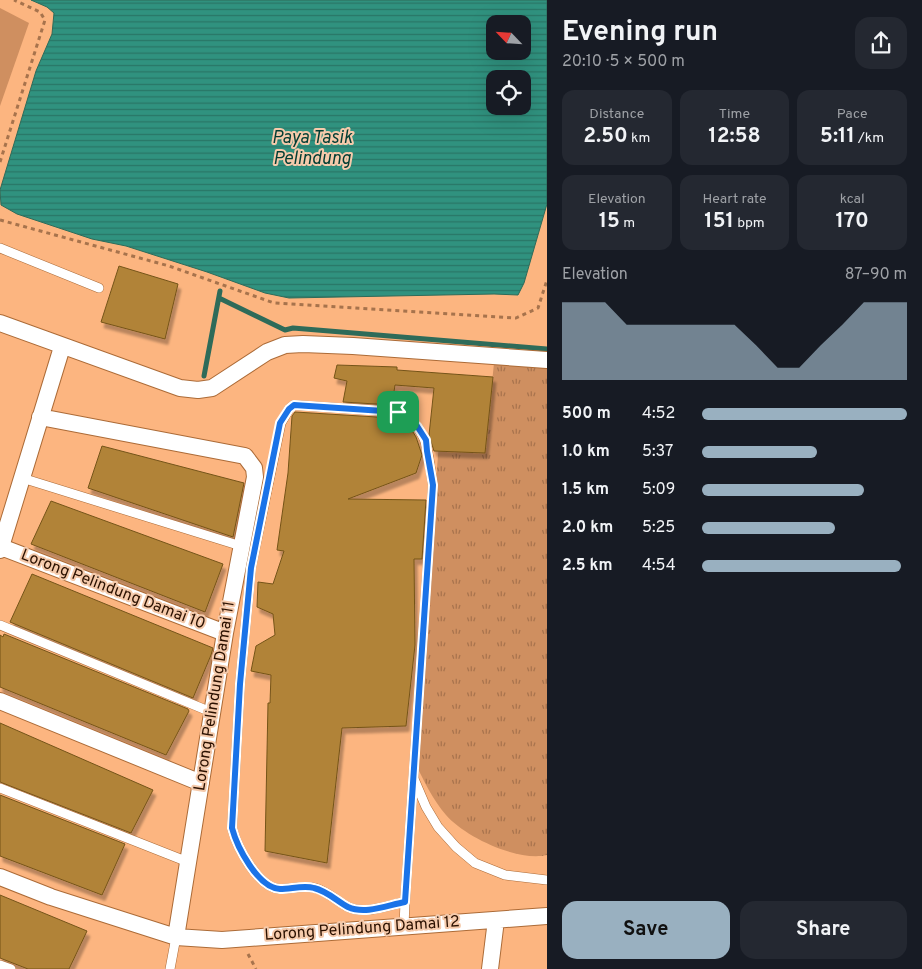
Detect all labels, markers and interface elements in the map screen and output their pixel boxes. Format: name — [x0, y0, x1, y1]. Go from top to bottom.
north arrow — [486, 15, 531, 60]
map controls — [486, 15, 531, 115]
text: Evening run — [562, 15, 718, 51]
button: share — [855, 17, 907, 69]
text: 20:10 · 5 × 500 m — [562, 52, 685, 72]
button: locate — [486, 70, 531, 115]
text: Distance — [589, 106, 644, 123]
text: Time — [719, 106, 750, 123]
text: Pace — [837, 106, 868, 123]
text: 2.50 — [583, 123, 628, 150]
text: 12:58 — [708, 123, 761, 150]
text: 5:11 — [820, 123, 855, 150]
water label: Paya Tasik Pelindung — [272, 127, 353, 171]
text: km — [628, 130, 650, 147]
text: /km — [855, 130, 884, 147]
text: Elevation — [588, 191, 646, 208]
text: Heart rate — [702, 191, 767, 208]
text: kcal — [840, 191, 865, 208]
text: 15 — [599, 208, 620, 235]
text: 151 — [704, 208, 734, 235]
text: 170 — [835, 208, 869, 235]
text: m — [620, 215, 635, 232]
text: bpm — [734, 215, 765, 232]
text: Elevation — [562, 265, 628, 285]
text: 87–90 m — [845, 265, 907, 285]
pin — [377, 391, 419, 433]
icon: arrive — [384, 398, 412, 426]
text: 500 m — [562, 404, 611, 424]
text: 4:52 — [642, 404, 675, 424]
text: 1.0 km — [562, 442, 610, 462]
text: 5:37 — [642, 442, 673, 462]
text: 1.5 km — [562, 480, 609, 500]
text: 5:09 — [642, 480, 675, 500]
text: 2.0 km — [562, 518, 613, 538]
text: 5:25 — [642, 518, 675, 538]
street label: Lorong Pelindung Damai 10 — [18, 546, 208, 634]
text: 2.5 km — [562, 556, 612, 576]
text: 4:54 — [642, 556, 676, 576]
street label: Lorong Pelindung Damai 11 — [190, 600, 240, 792]
button: Save — [562, 901, 730, 959]
button: Share — [740, 901, 907, 959]
street label: Lorong Pelindung Damai 12 — [264, 912, 460, 946]

